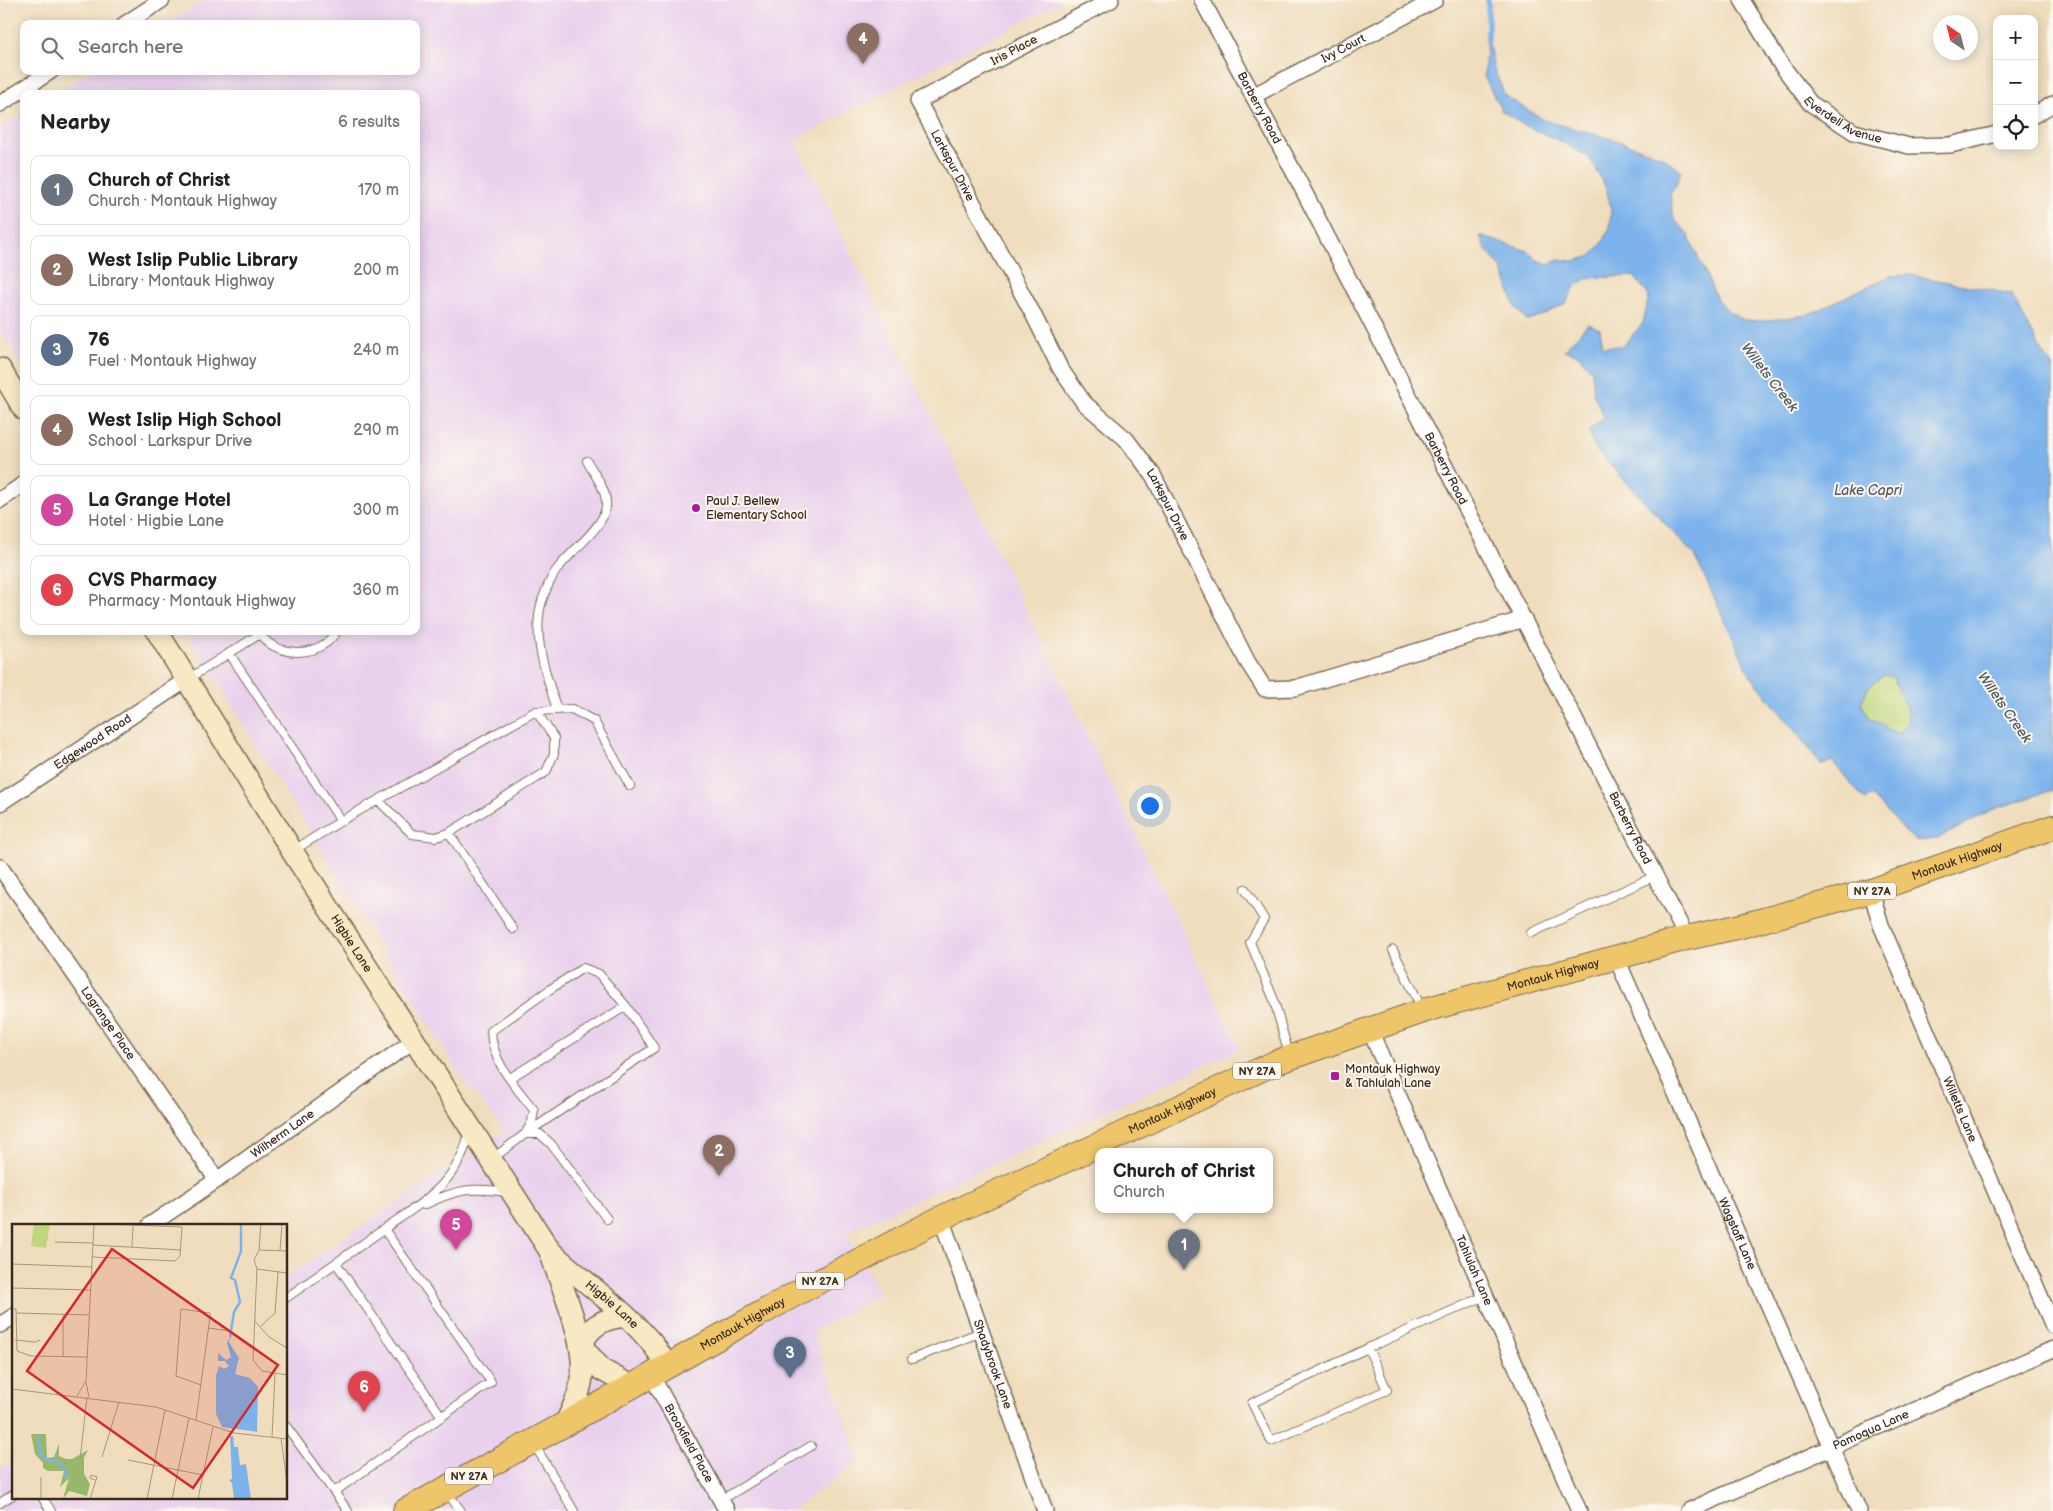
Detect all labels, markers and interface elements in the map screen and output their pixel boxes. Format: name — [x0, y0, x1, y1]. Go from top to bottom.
north arrow — [1933, 15, 1978, 60]
map controls — [1993, 15, 2038, 150]
button: + — [1993, 15, 2038, 60]
search box — [20, 20, 420, 75]
pin: 4 — [847, 23, 879, 64]
street label: Ivy Court — [1319, 31, 1368, 67]
street label: Iris Place — [988, 32, 1040, 69]
icon: search — [38, 34, 66, 62]
text: Search here — [78, 36, 183, 59]
button: − — [1993, 60, 2038, 105]
street label: Barberry Road — [1234, 69, 1284, 147]
street label: Everdell Avenue — [1800, 94, 1883, 147]
button: locate — [1993, 105, 2038, 150]
text: Nearby — [40, 110, 110, 135]
text: 6 results — [338, 113, 400, 132]
street label: Larkspur Drive — [927, 127, 978, 204]
text: Church of Christ — [88, 169, 230, 192]
text: 1 — [54, 181, 60, 200]
text: 170 m — [358, 181, 399, 200]
text: Church · Montauk Highway — [88, 192, 277, 211]
text: West Islip Public Library — [88, 249, 298, 272]
text: 2 — [52, 261, 62, 280]
text: 200 m — [353, 261, 399, 280]
text: Library · Montauk Highway — [88, 272, 274, 291]
text: 76 — [88, 329, 110, 352]
water label: Willets Creek — [1737, 340, 1802, 416]
text: 3 — [52, 341, 62, 360]
text: 240 m — [353, 341, 399, 360]
text: Fuel · Montauk Highway — [88, 352, 257, 371]
text: West Islip High School — [88, 409, 281, 432]
text: 4 — [52, 421, 62, 440]
text: 290 m — [353, 421, 399, 440]
street label: Barberry Road — [1421, 430, 1470, 507]
text: School · Larkspur Drive — [88, 432, 252, 451]
street label: Larkspur Drive — [1143, 466, 1192, 543]
water label: Lake Capri — [1834, 482, 1903, 499]
text: La Grange Hotel — [88, 489, 231, 512]
place label: Paul J. Bellew Elementary School — [706, 494, 807, 523]
text: 5 — [52, 501, 62, 520]
text: 300 m — [353, 501, 399, 520]
marker: Paul J. Bellew Elementary School — [690, 502, 702, 514]
text: Hotel · Higbie Lane — [88, 512, 224, 531]
text: CVS Pharmacy — [88, 569, 217, 592]
text: 6 — [52, 581, 62, 600]
text: 360 m — [352, 581, 399, 600]
text: Pharmacy · Montauk Highway — [88, 592, 296, 611]
water label: Willets Creek — [1974, 669, 2036, 747]
street label: Edgewood Road — [51, 711, 135, 773]
street label: Barberry Road — [1605, 789, 1655, 867]
your location — [1137, 793, 1163, 819]
street label: Montauk Highway — [1910, 838, 2005, 884]
road number: NY 27A — [1848, 882, 1896, 899]
street label: Higbie Lane — [327, 912, 375, 975]
street label: Montauk Highway — [1505, 955, 1602, 995]
street label: Lagrange Place — [77, 984, 138, 1063]
road number: NY 27A — [1233, 1062, 1281, 1080]
place label: Montauk Highway & Tahlulah Lane — [1345, 1062, 1441, 1091]
marker: Montauk Highway & Tahlulah Lane — [1329, 1070, 1341, 1082]
street label: Willetts Lane — [1939, 1075, 1980, 1144]
street label: Montauk Highway — [1126, 1084, 1219, 1138]
street label: Wilherm Lane — [248, 1106, 317, 1162]
pin: 2 — [703, 1135, 735, 1176]
popup — [1095, 1148, 1273, 1213]
text: Church of Christ — [1113, 1160, 1255, 1183]
text: Church — [1113, 1183, 1165, 1202]
street label: Wagstaff Lane — [1714, 1195, 1759, 1272]
pin: 5 — [440, 1209, 472, 1250]
inset map — [12, 1224, 288, 1498]
pin: 1 — [1168, 1229, 1200, 1270]
street label: Tahlulah Lane — [1452, 1233, 1496, 1308]
road number: NY 27A — [796, 1272, 844, 1290]
street label: Higbie Lane — [582, 1278, 641, 1332]
street label: Montauk Highway — [698, 1294, 788, 1354]
street label: Shadybrook Lane — [970, 1317, 1015, 1411]
pin: 3 — [774, 1337, 806, 1378]
pin: 6 — [348, 1371, 380, 1412]
street label: Brookfield Place — [661, 1401, 717, 1485]
street label: Pamoqua Lane — [1831, 1407, 1911, 1454]
road number: NY 27A — [445, 1468, 493, 1484]

